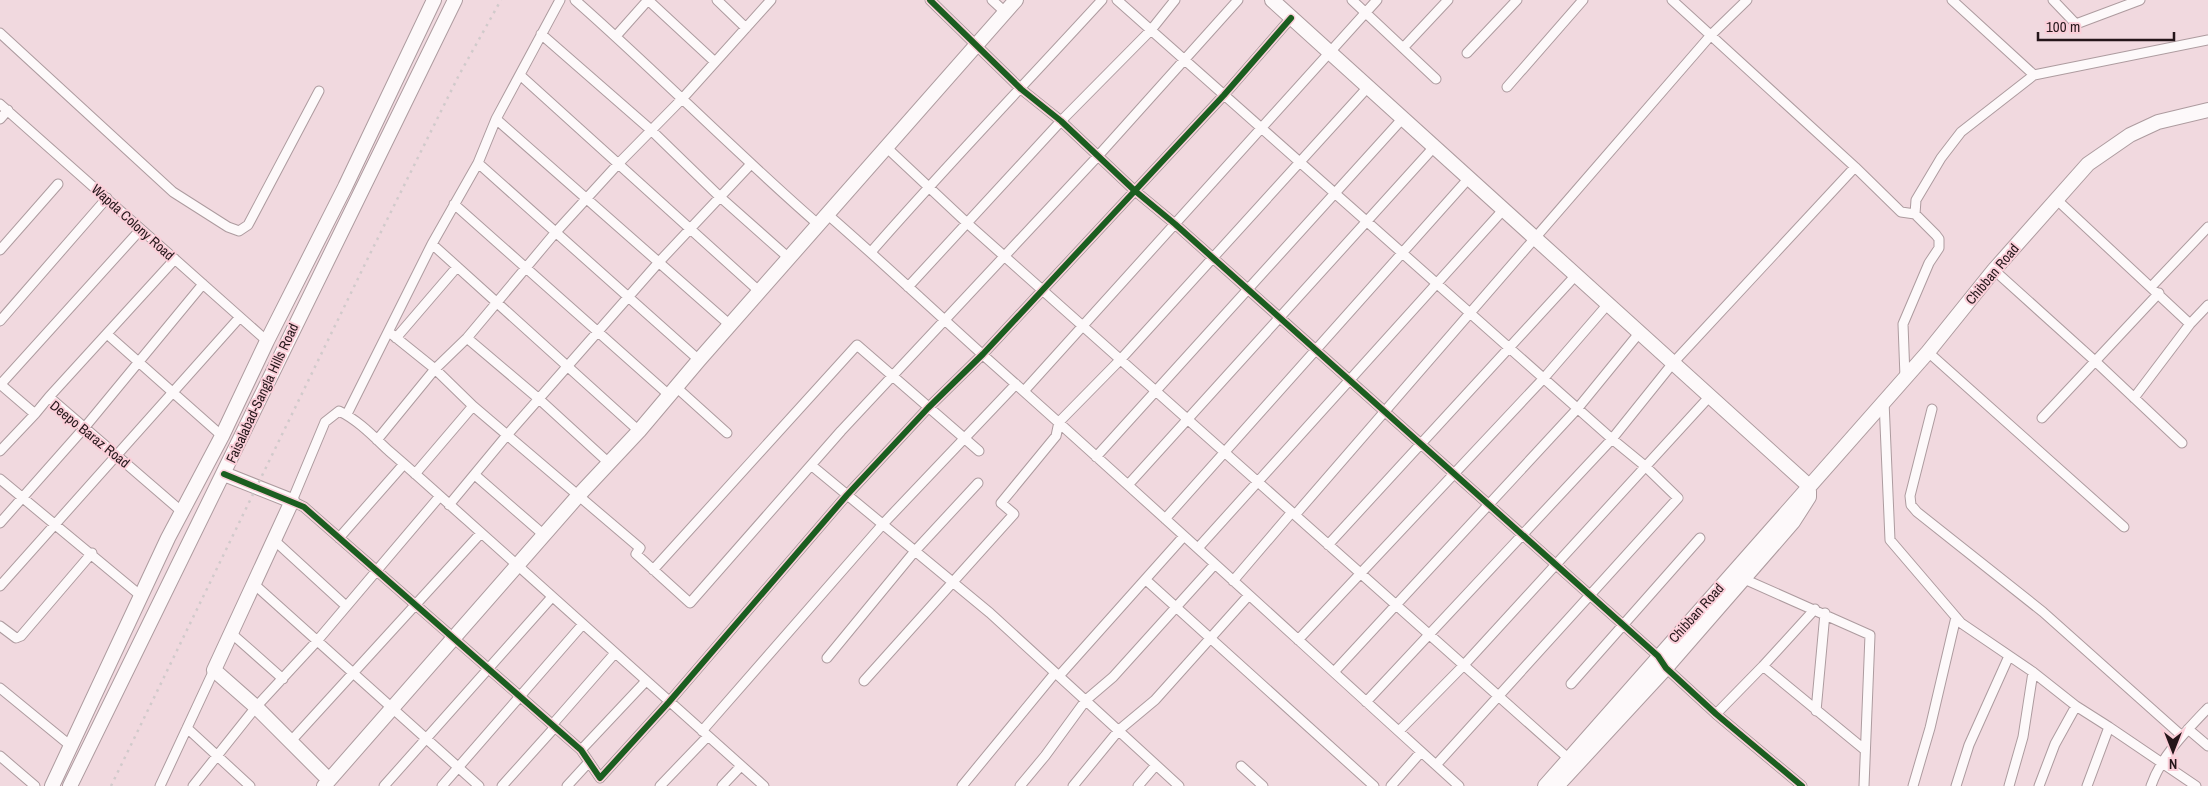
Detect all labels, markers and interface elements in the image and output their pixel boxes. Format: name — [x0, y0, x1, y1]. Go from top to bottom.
scale bar — [2038, 10, 2174, 42]
text: 100 m — [2046, 16, 2080, 37]
street label: Wapda Colony Road — [88, 180, 178, 264]
street label: Chibban Road — [1961, 240, 2023, 308]
street label: Faisalabad-Sangla Hills Road — [222, 320, 302, 466]
street label: Deepo Baraz Road — [46, 396, 134, 472]
street label: Chibban Road — [1665, 579, 1727, 647]
north arrow — [2148, 726, 2198, 776]
text: N — [2169, 755, 2177, 773]

